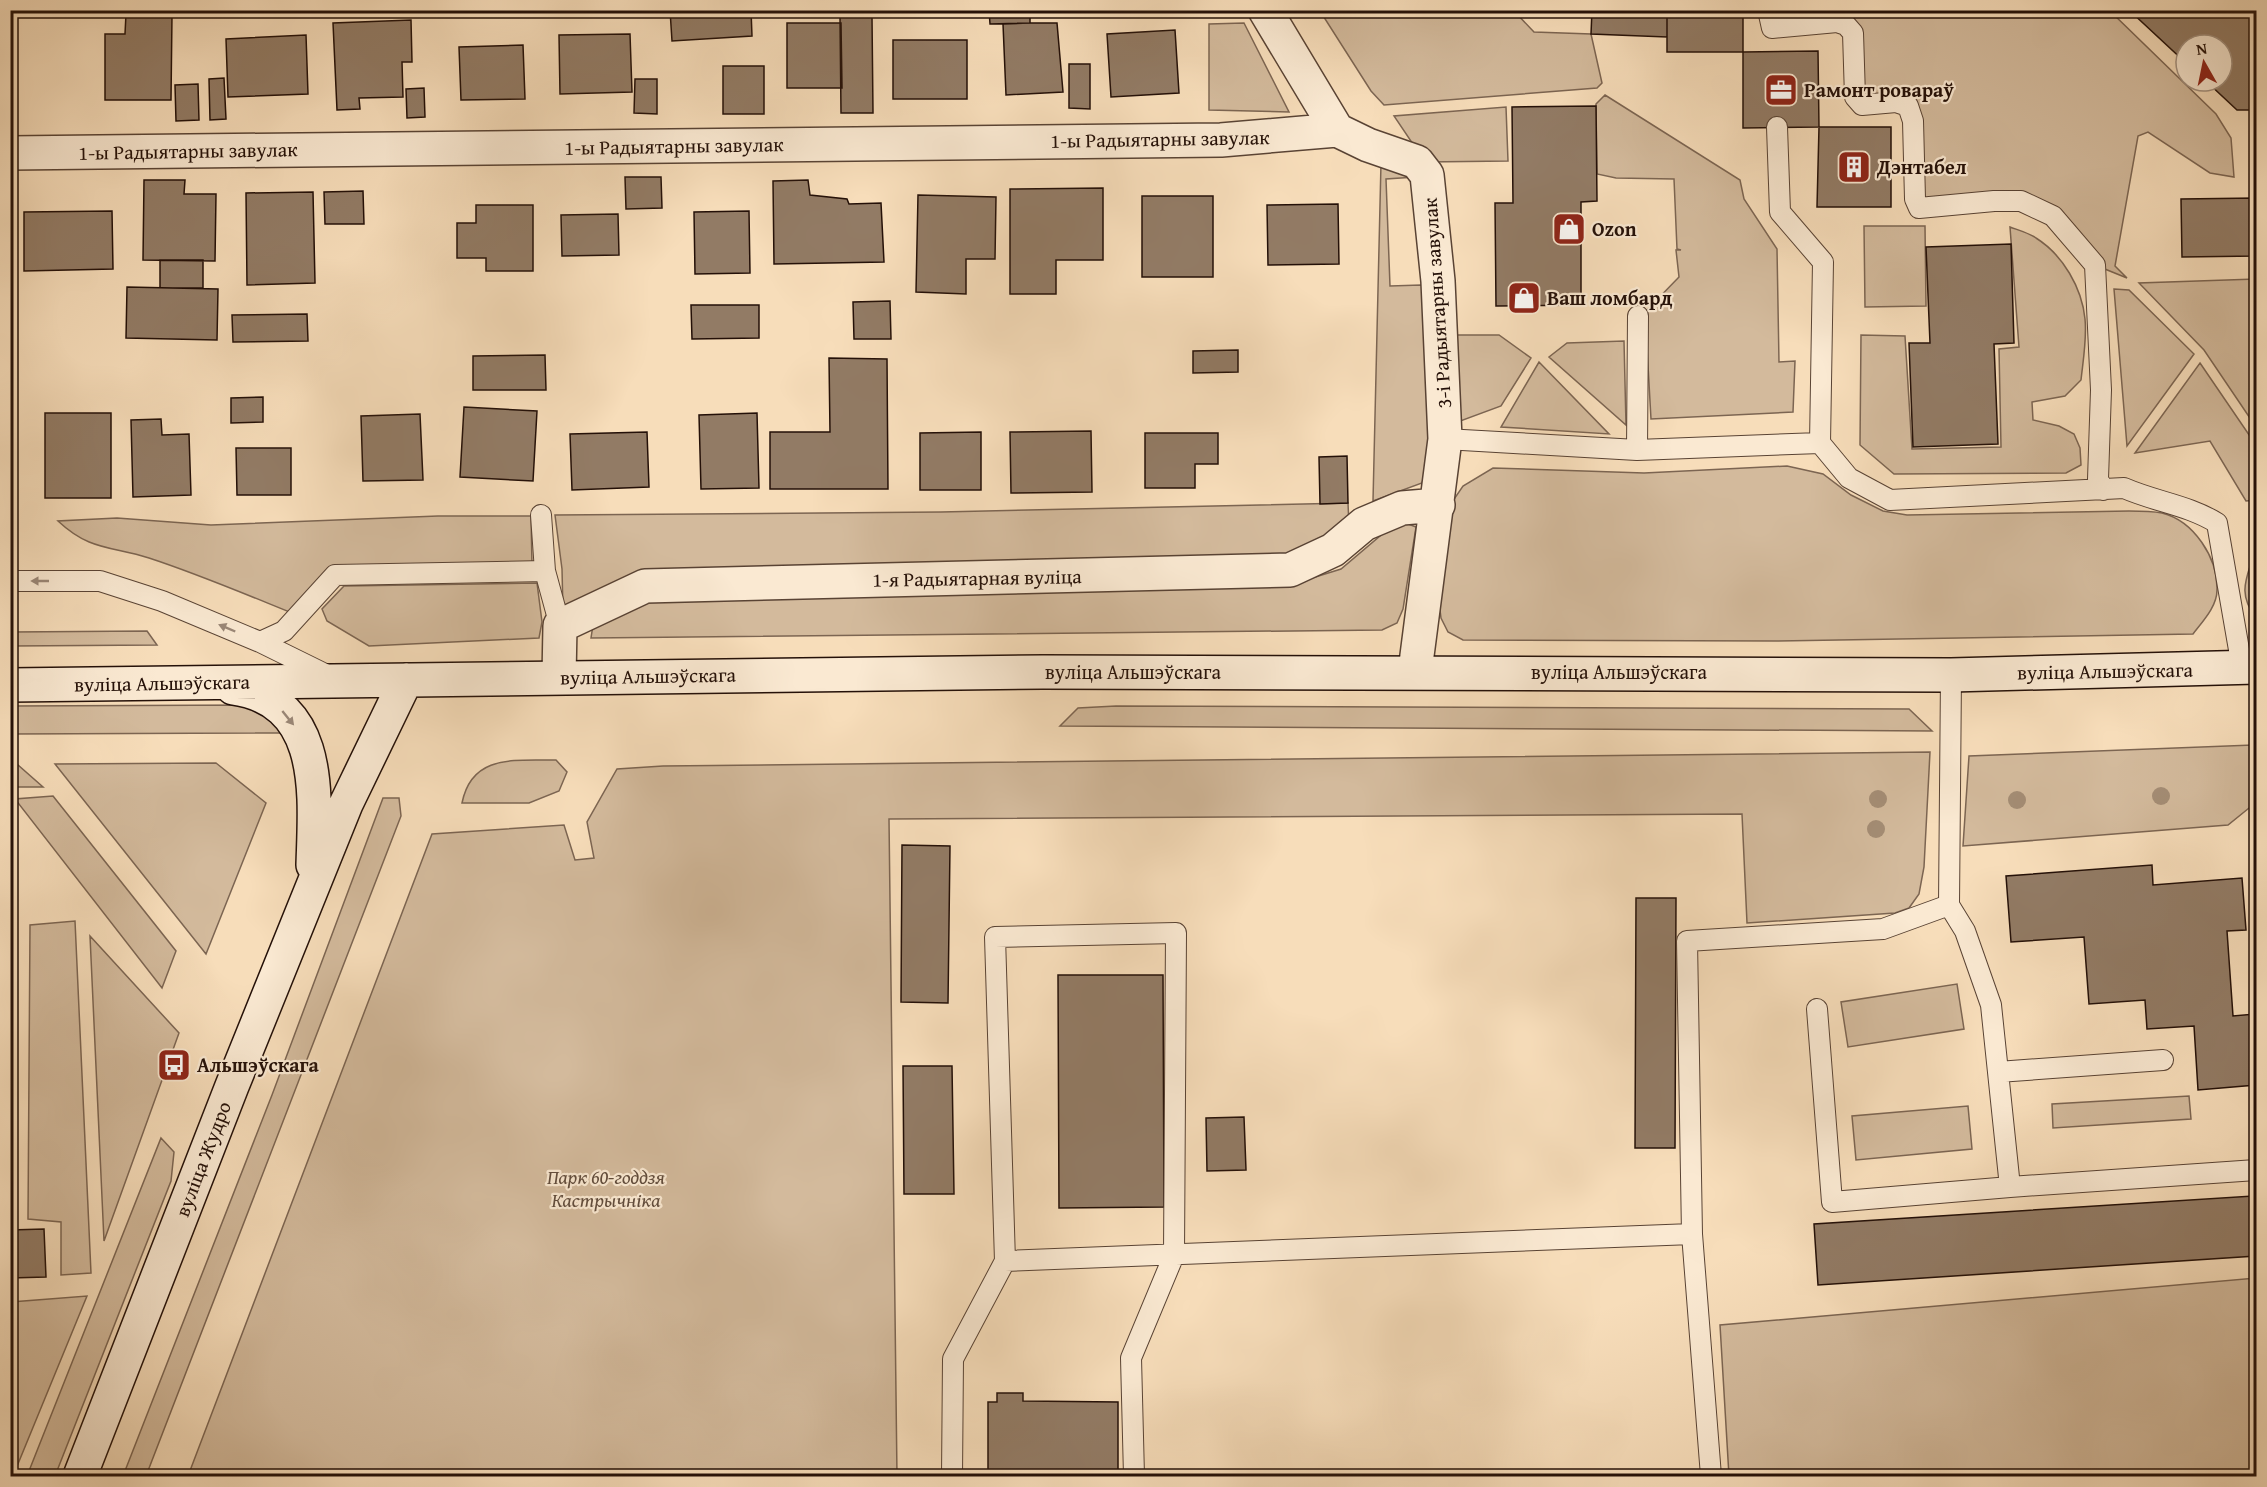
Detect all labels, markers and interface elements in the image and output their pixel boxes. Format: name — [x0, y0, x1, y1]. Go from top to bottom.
north arrow — [2174, 33, 2234, 93]
text: N — [2194, 35, 2209, 61]
office icon: Рамонт ровараў — [1763, 72, 1799, 108]
place label: Рамонт ровараў — [1804, 75, 1954, 104]
street label: 1-ы Радыятарны завулак — [1050, 122, 1270, 155]
street label: 1-ы Радыятарны завулак — [564, 129, 784, 162]
street label: 1-ы Радыятарны завулак — [78, 134, 298, 167]
building icon: Дэнтабел — [1836, 149, 1872, 185]
place label: Дэнтабел — [1876, 152, 1967, 181]
street label: 3-і Радыятарны завулак — [1415, 196, 1458, 409]
shop icon: Ozon — [1551, 211, 1587, 247]
place label: Ozon — [1592, 214, 1637, 243]
shop icon: Ваш ломбард — [1506, 280, 1542, 316]
place label: Ваш ломбард — [1547, 283, 1673, 312]
street label: 1-я Радыятарная вуліца — [872, 561, 1082, 594]
one-way arrow — [31, 576, 50, 586]
one-way arrow — [217, 623, 235, 633]
street label: вуліца Альшэўскага — [2017, 654, 2194, 687]
street label: вуліца Альшэўскага — [1045, 657, 1221, 686]
street label: вуліца Альшэўскага — [1531, 657, 1707, 686]
street label: вуліца Альшэўскага — [560, 659, 737, 692]
street label: вуліца Альшэўскага — [74, 666, 251, 699]
one-way arrow — [282, 710, 295, 726]
bus stop icon: Альшэўскага — [156, 1047, 192, 1083]
place label: Альшэўскага — [197, 1050, 319, 1079]
street label: вуліца Жудро — [167, 1097, 238, 1221]
park label: Парк 60-годдзя Кастрычніка — [547, 1162, 665, 1214]

